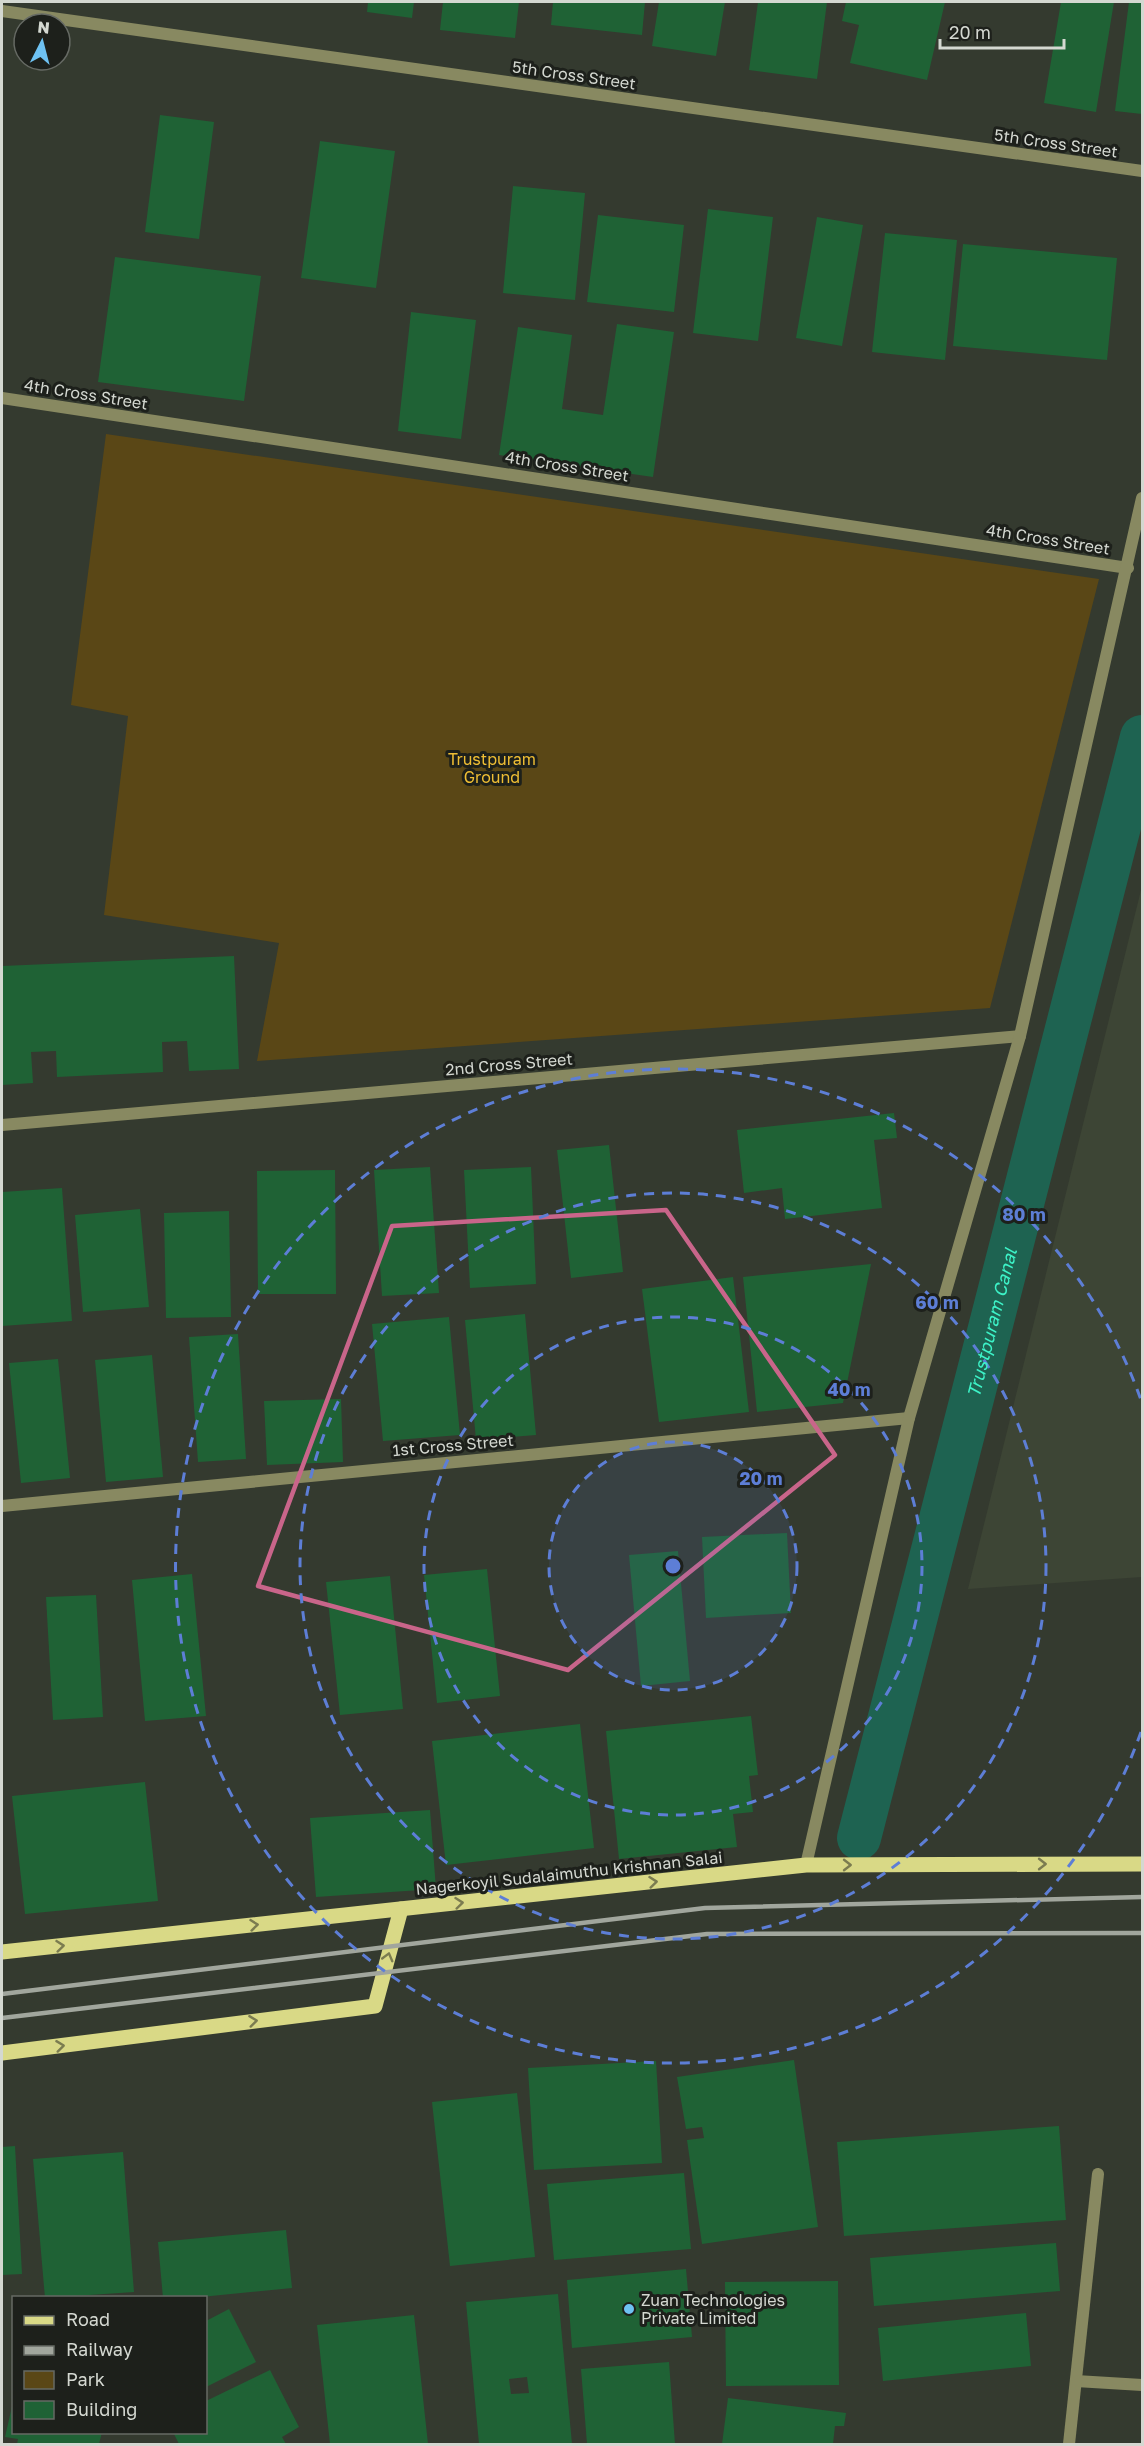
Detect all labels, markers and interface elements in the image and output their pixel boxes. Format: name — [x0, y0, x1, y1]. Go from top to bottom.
north arrow — [12, 12, 72, 72]
scale bar — [940, 12, 1064, 50]
text: N — [36, 17, 51, 38]
text: 20 m — [949, 21, 991, 43]
street label: 5th Cross Street — [511, 56, 637, 94]
street label: 5th Cross Street — [993, 124, 1119, 162]
street label: 4th Cross Street — [23, 374, 149, 414]
street label: 4th Cross Street — [504, 446, 630, 486]
street label: 4th Cross Street — [985, 519, 1111, 559]
park label: Trustpuram Ground — [448, 749, 536, 787]
street label: 2nd Cross Street — [444, 1048, 574, 1080]
text: 80 m — [1002, 1203, 1046, 1225]
water label: Trustpuram Canal — [962, 1245, 1021, 1400]
text: 60 m — [915, 1291, 959, 1313]
text: 40 m — [827, 1378, 871, 1400]
street label: 1st Cross Street — [392, 1430, 514, 1460]
text: 20 m — [740, 1467, 782, 1489]
centre of rings — [663, 1556, 683, 1576]
street label: Nagerkoyil Sudalaimuthu Krishnan Salai — [415, 1847, 723, 1899]
one-way arrow — [1038, 1858, 1047, 1870]
one-way arrow — [843, 1859, 852, 1871]
one-way arrow — [648, 1876, 657, 1889]
one-way arrow — [454, 1897, 464, 1910]
one-way arrow — [249, 1919, 258, 1932]
one-way arrow — [55, 1940, 64, 1953]
one-way arrow — [381, 1953, 393, 1963]
one-way arrow — [248, 2016, 258, 2028]
one-way arrow — [55, 2040, 64, 2052]
place label: Zuan Technologies Private Limited — [641, 2290, 785, 2328]
legend — [12, 2296, 207, 2434]
marker: Zuan Technologies Private Limited — [622, 2302, 636, 2316]
text: Road — [66, 2308, 110, 2330]
text: Railway — [66, 2338, 133, 2360]
text: Park — [66, 2368, 105, 2390]
text: Building — [66, 2398, 137, 2420]

